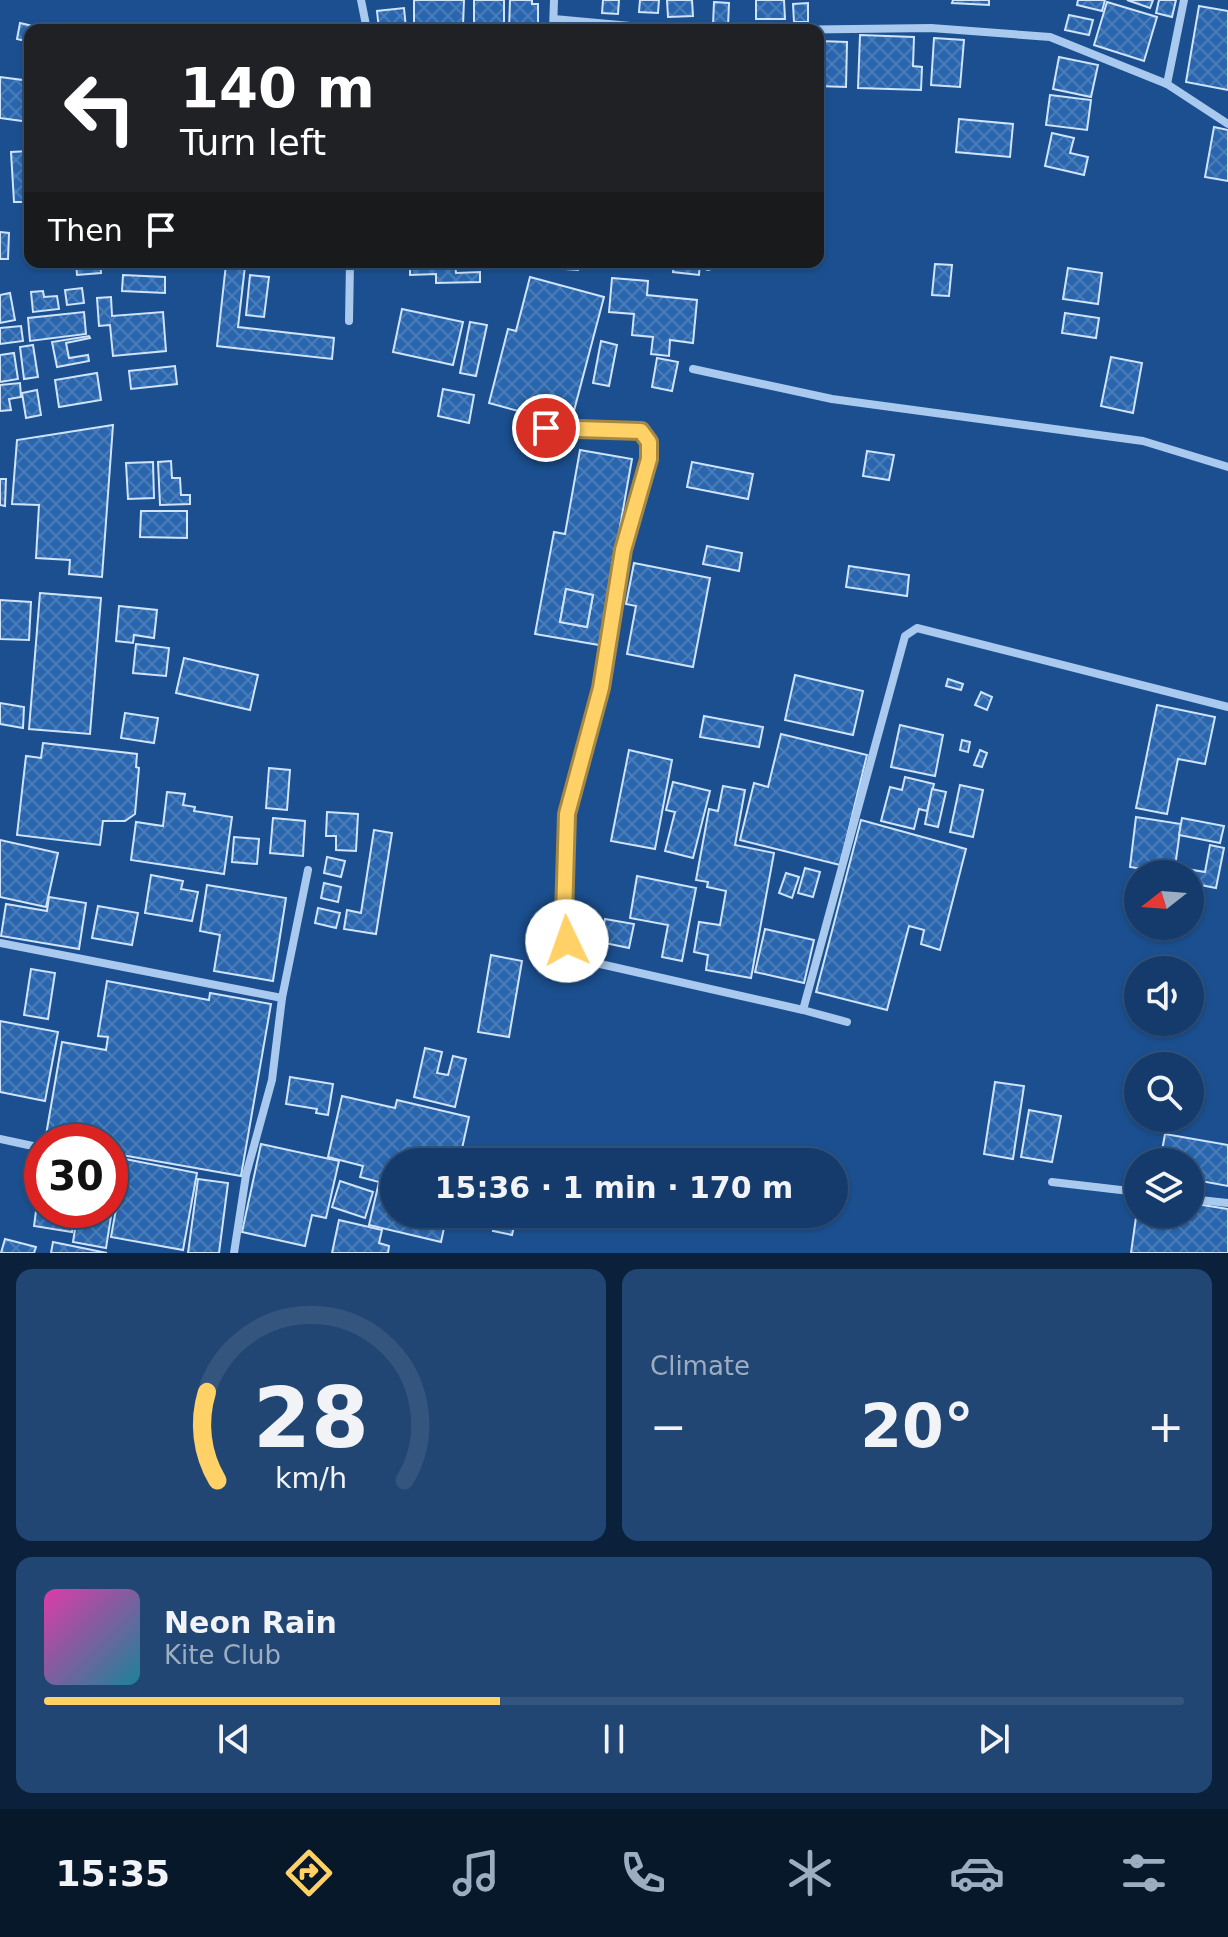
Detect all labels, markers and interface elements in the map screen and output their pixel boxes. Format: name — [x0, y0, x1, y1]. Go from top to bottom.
text: 140 m — [180, 55, 375, 120]
icon: left — [48, 56, 152, 160]
text: Turn left — [180, 122, 326, 163]
icon: arrive — [139, 208, 183, 252]
text: Then — [48, 213, 123, 248]
pin — [512, 394, 580, 462]
icon: arrive — [524, 406, 568, 450]
north arrow — [1124, 860, 1204, 940]
map controls — [1124, 860, 1204, 1228]
position arrow — [525, 899, 609, 983]
button: sound — [1124, 956, 1204, 1036]
button: search — [1124, 1052, 1204, 1132]
speed limit sign: 30 — [24, 1124, 128, 1228]
button: layers — [1124, 1148, 1204, 1228]
text: 15:36 · 1 min · 170 m — [435, 1170, 793, 1205]
text: Climate — [650, 1351, 750, 1381]
text: 28 — [253, 1370, 369, 1467]
text: 20° — [860, 1391, 974, 1461]
text: − — [650, 1401, 687, 1452]
text: + — [1147, 1401, 1184, 1452]
text: km/h — [275, 1461, 347, 1495]
text: Neon Rain — [164, 1605, 337, 1640]
text: Kite Club — [164, 1640, 281, 1670]
icon: previous — [212, 1717, 256, 1761]
icon: pause — [592, 1717, 636, 1761]
icon: next — [972, 1717, 1016, 1761]
icon: directions — [281, 1845, 337, 1901]
icon: music — [448, 1845, 504, 1901]
icon: phone — [615, 1845, 671, 1901]
icon: climate — [782, 1845, 838, 1901]
icon: car — [949, 1845, 1005, 1901]
icon: filters — [1116, 1845, 1172, 1901]
text: 15:35 — [56, 1853, 170, 1894]

